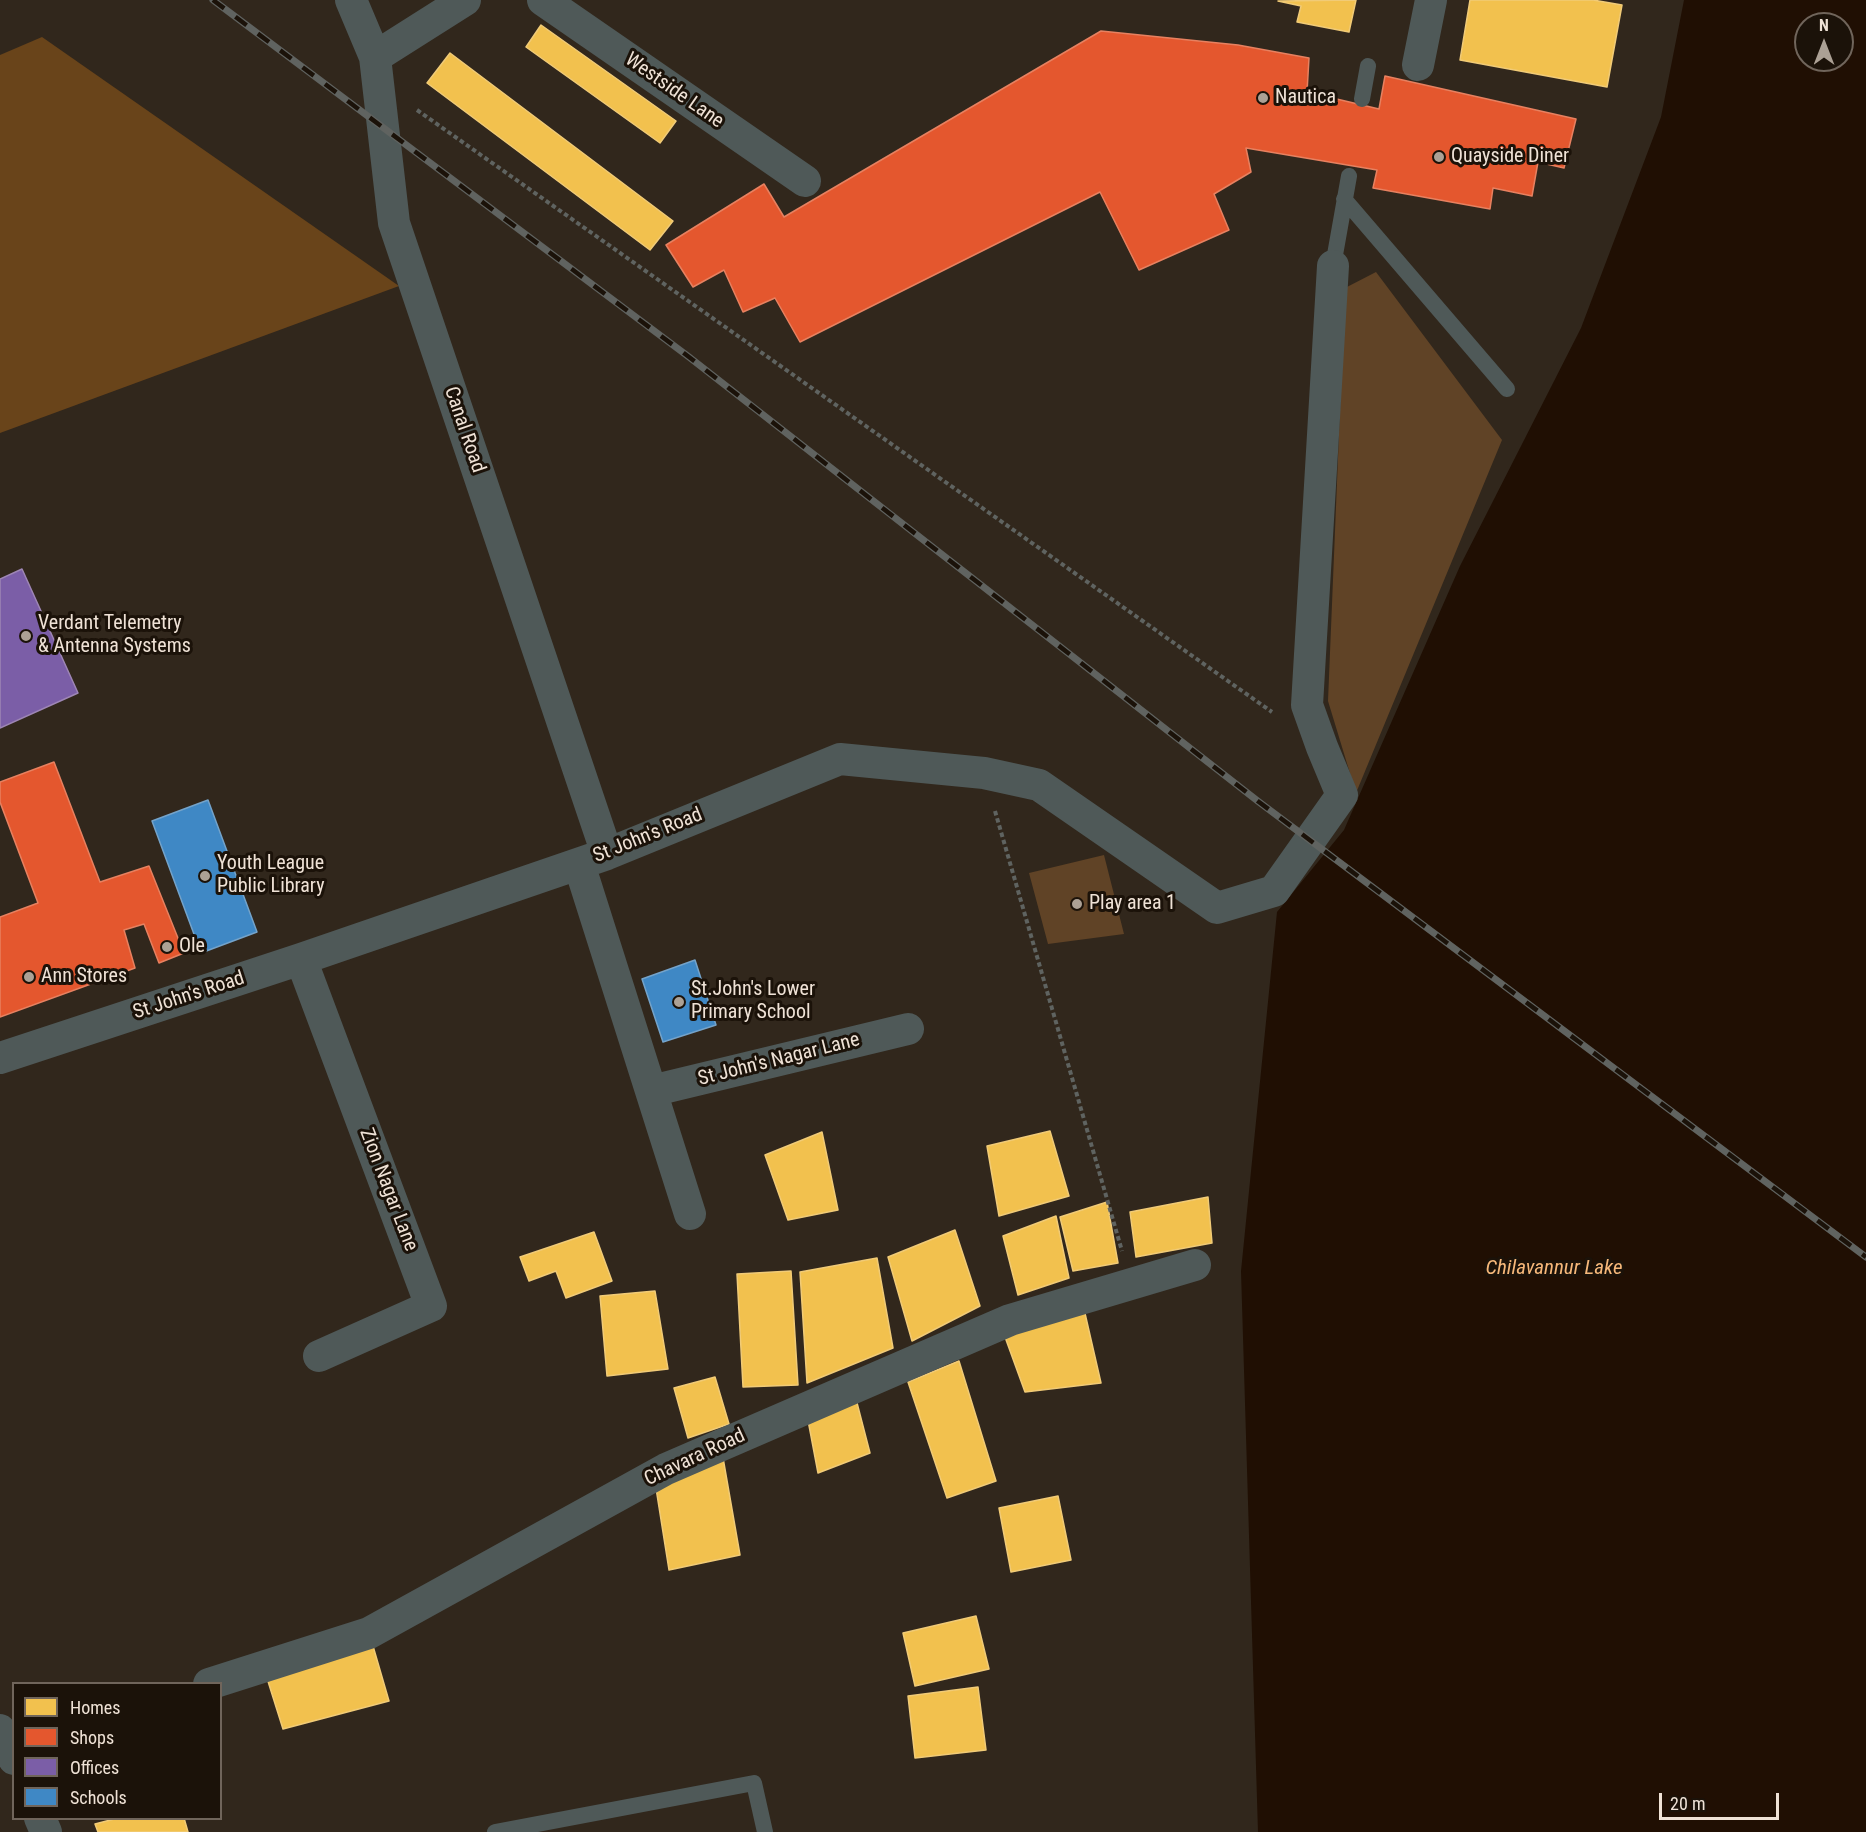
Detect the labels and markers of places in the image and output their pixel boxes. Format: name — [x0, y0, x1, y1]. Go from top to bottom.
place label: Nautica — [1275, 86, 1336, 110]
marker: Nautica — [1256, 91, 1270, 105]
place label: Quayside Diner — [1451, 145, 1569, 169]
marker: Quayside Diner — [1432, 150, 1446, 164]
place label: Verdant Telemetry & Antenna Systems — [38, 612, 191, 659]
marker: Verdant Telemetry & Antenna Systems — [19, 629, 33, 643]
place label: Youth League Public Library — [217, 852, 324, 899]
marker: Youth League Public Library — [198, 869, 212, 883]
place label: Play area 1 — [1089, 892, 1176, 916]
marker: Play area 1 — [1070, 897, 1084, 911]
place label: Ole — [179, 935, 205, 959]
marker: Ole — [160, 940, 174, 954]
place label: Ann Stores — [41, 965, 127, 989]
marker: Ann Stores — [22, 970, 36, 984]
place label: St.John's Lower Primary School — [691, 978, 815, 1025]
marker: St.John's Lower Primary School — [672, 995, 686, 1009]

